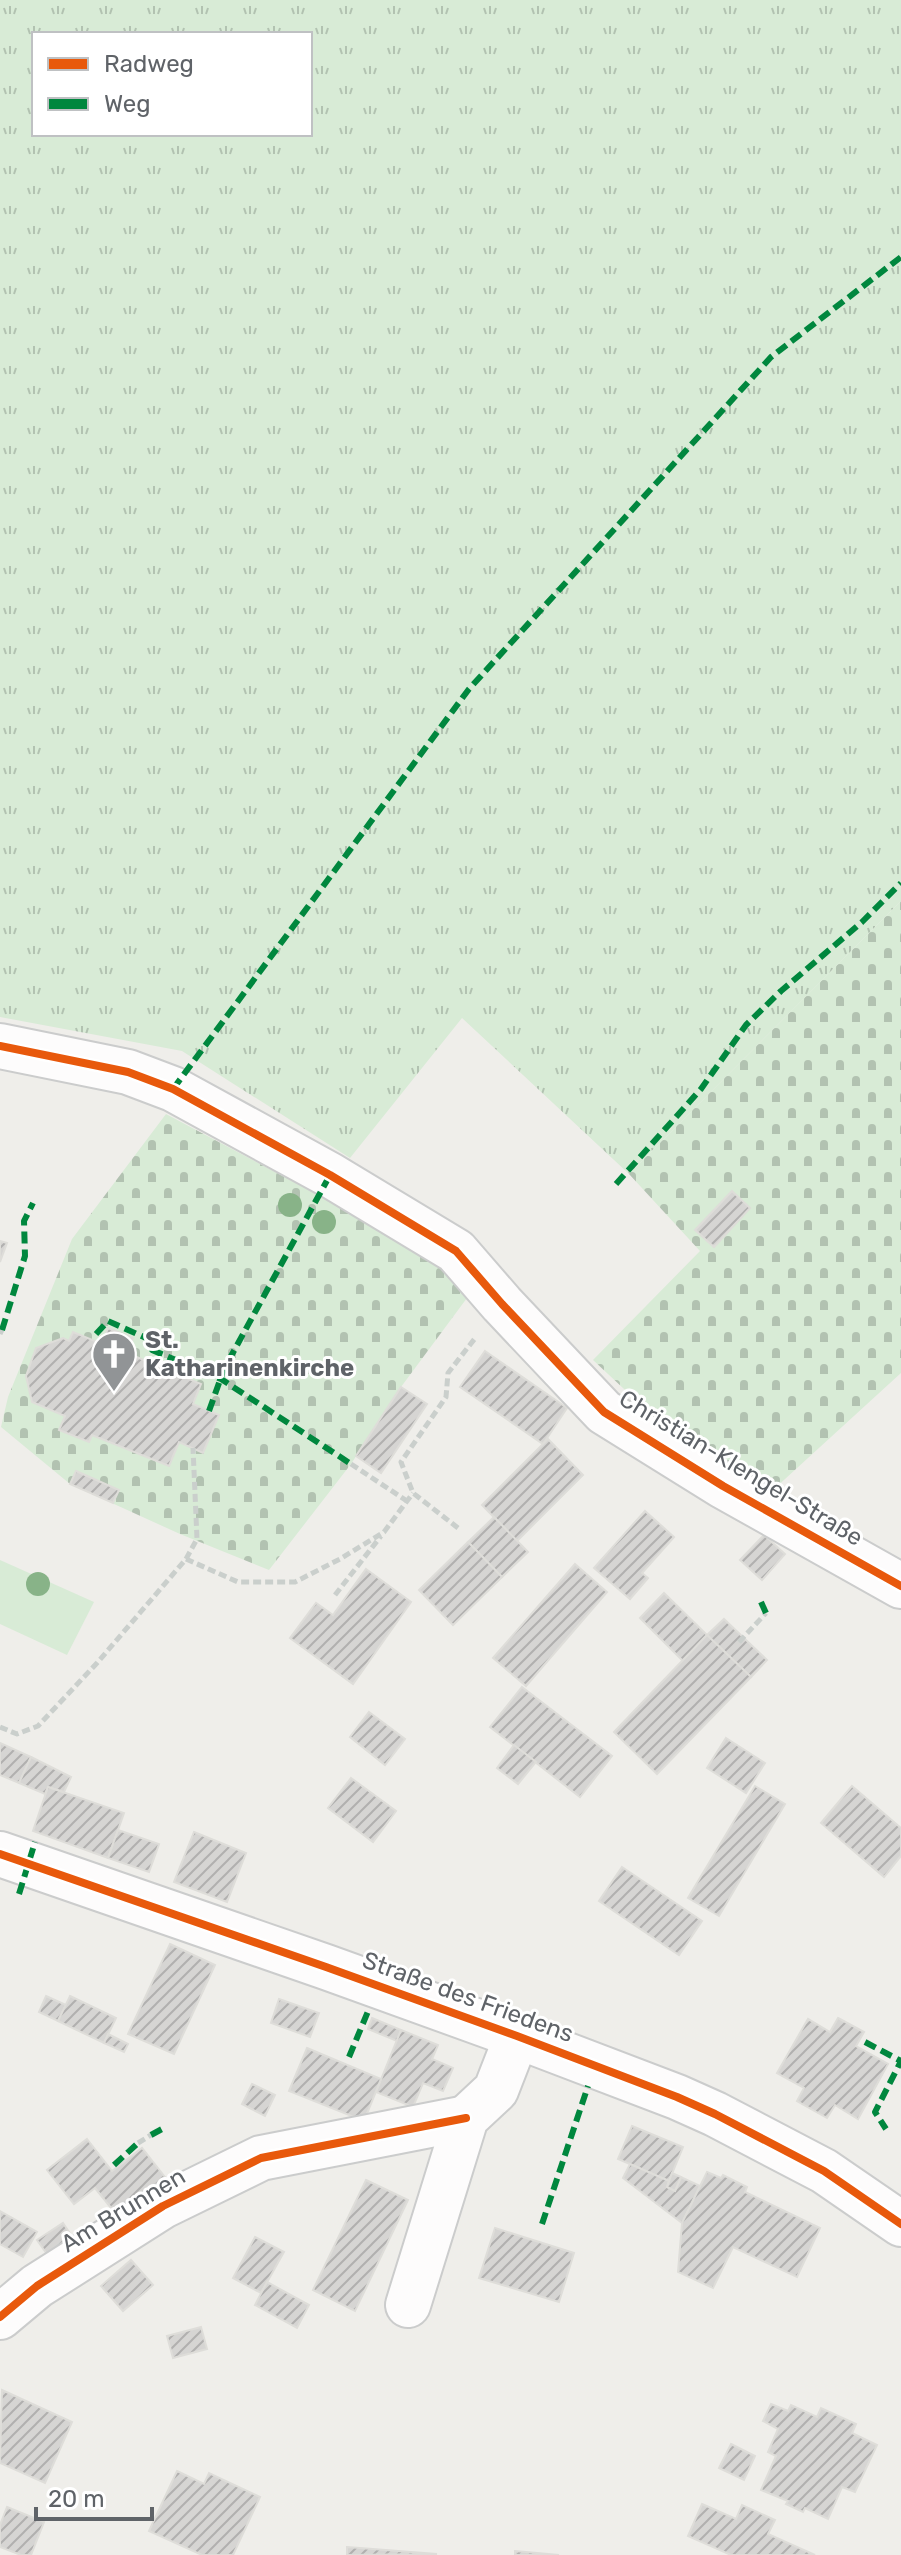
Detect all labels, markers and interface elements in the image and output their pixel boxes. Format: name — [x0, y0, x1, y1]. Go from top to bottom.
legend — [32, 32, 312, 136]
text: Radweg — [104, 50, 194, 78]
text: Weg — [104, 90, 151, 118]
place label: St. Katharinenkirche — [145, 1326, 354, 1382]
church icon: St. Katharinenkirche — [90, 1330, 138, 1393]
street label: Christian-Klengel-Straße — [614, 1384, 868, 1552]
street label: Straße des Friedens — [359, 1946, 577, 2048]
street label: Am Brunnen — [56, 2162, 190, 2258]
scale bar — [36, 2471, 152, 2521]
text: 20 m — [48, 2485, 105, 2513]

